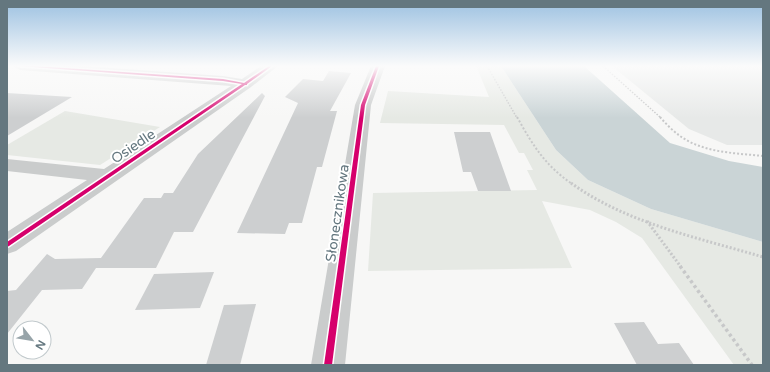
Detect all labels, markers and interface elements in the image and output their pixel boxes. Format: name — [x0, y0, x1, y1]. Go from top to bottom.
street label: Osiedle — [108, 125, 159, 167]
street label: Słonecznikowa — [322, 163, 353, 263]
north arrow — [12, 320, 52, 360]
text: N — [32, 338, 48, 352]

